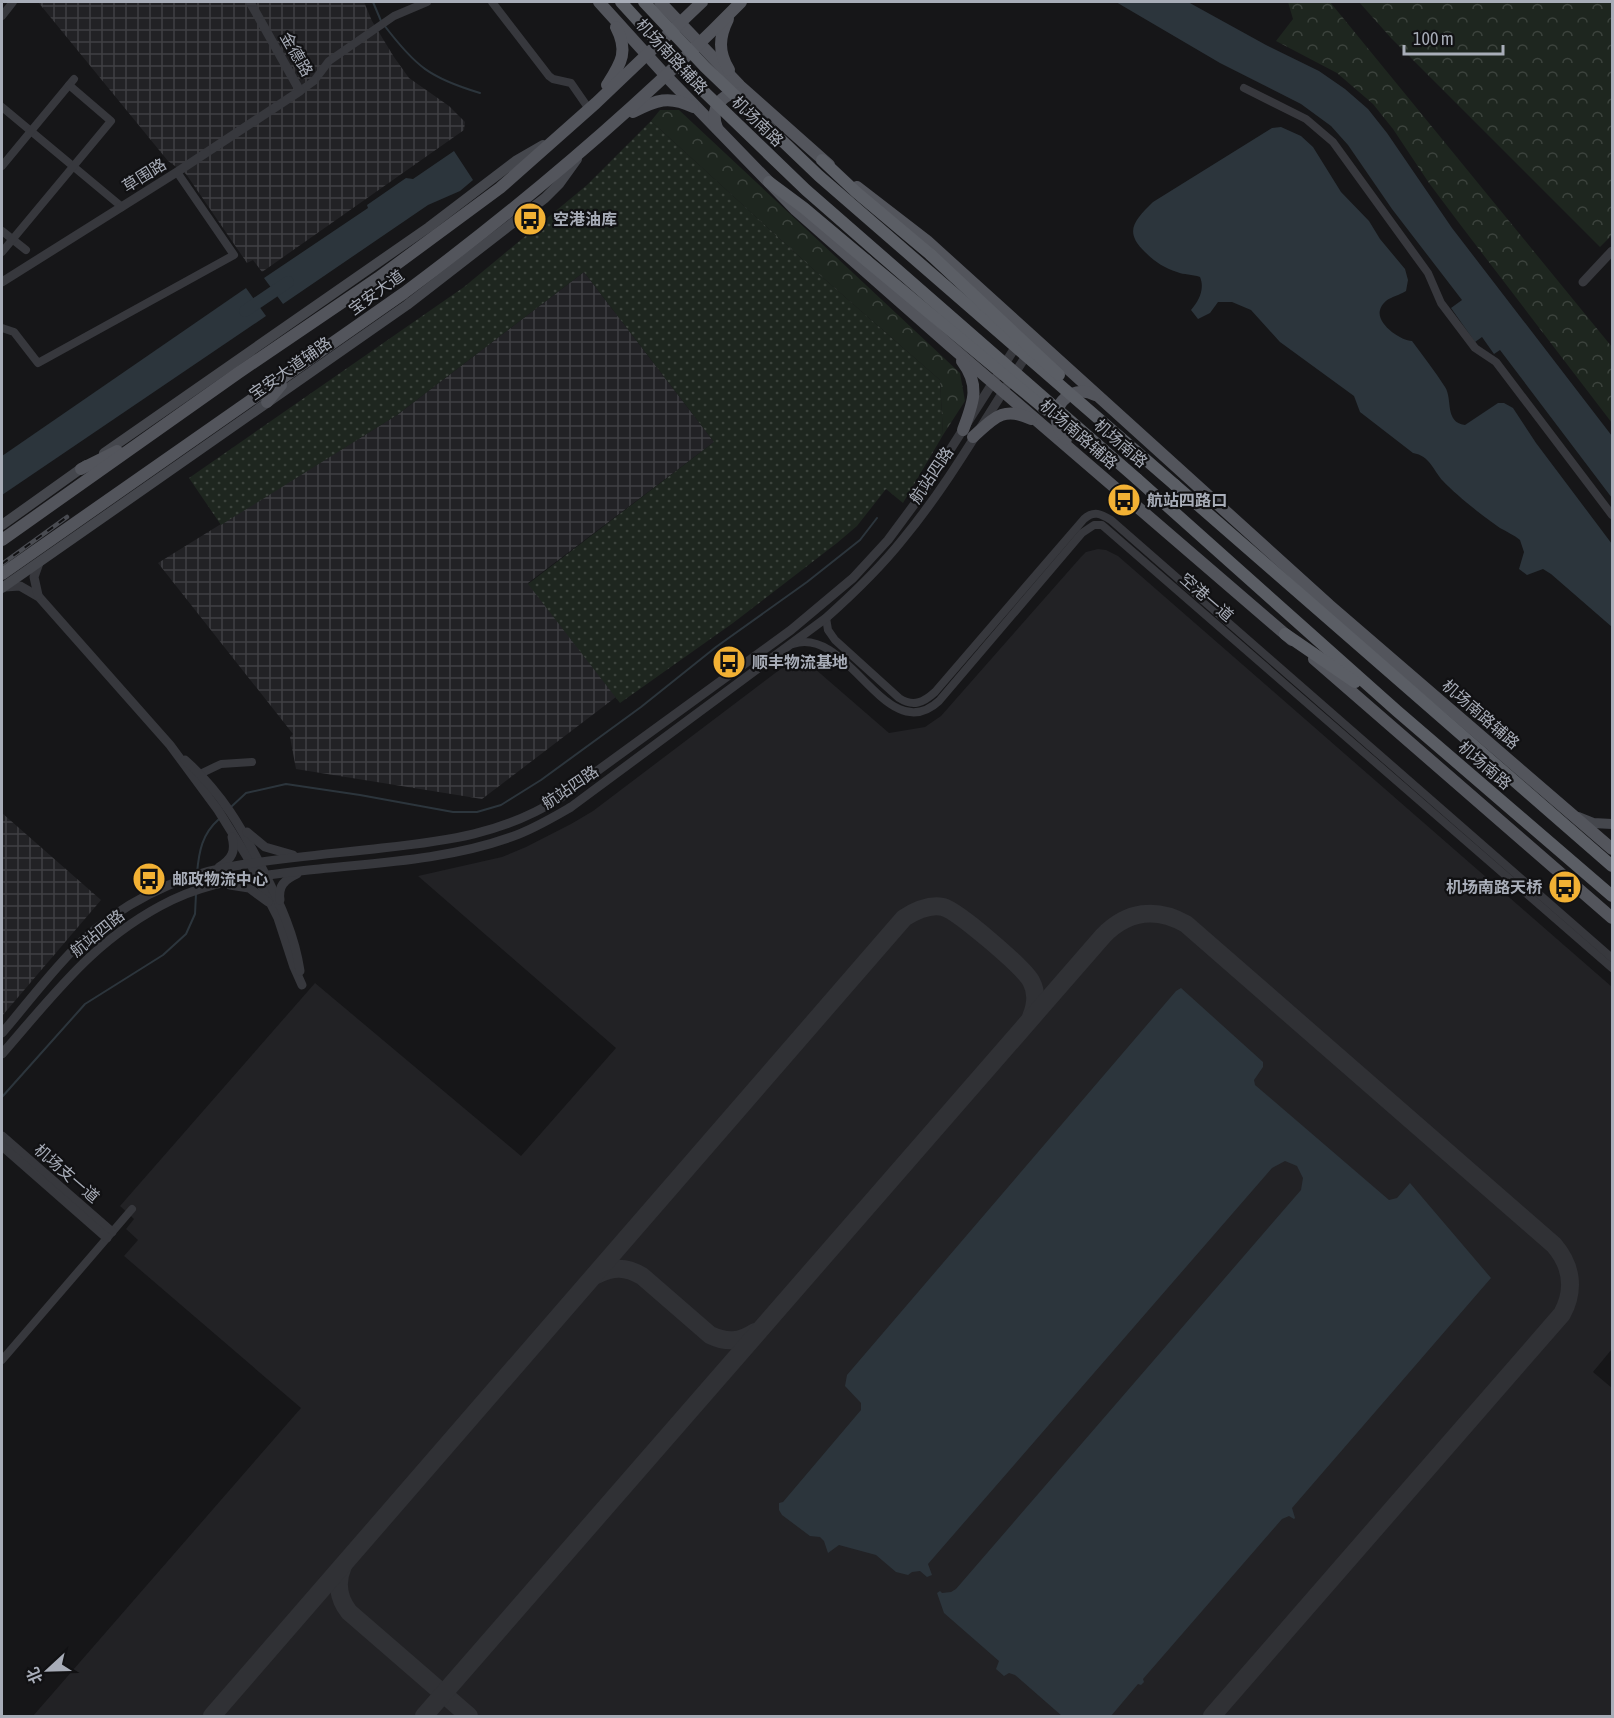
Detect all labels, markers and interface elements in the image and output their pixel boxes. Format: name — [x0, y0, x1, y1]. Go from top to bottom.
street label: 机场南路辅路 — [633, 15, 711, 97]
scale bar — [1404, 18, 1503, 56]
text: 100 m — [1413, 28, 1454, 49]
street label: 金德路 — [277, 29, 317, 79]
street label: 机场南路 — [729, 92, 787, 150]
street label: 草围路 — [119, 155, 169, 195]
bus stop icon: 空港油库 — [512, 201, 548, 237]
place label: 空港油库 — [553, 210, 617, 228]
street label: 宝安大道 — [345, 266, 407, 318]
street label: 宝安大道辅路 — [246, 333, 334, 403]
street label: 机场南路辅路 — [1036, 395, 1122, 473]
street label: 机场南路 — [1091, 415, 1151, 471]
street label: 航站四路 — [906, 443, 956, 507]
bus stop icon: 航站四路口 — [1106, 482, 1142, 518]
place label: 航站四路口 — [1147, 491, 1227, 509]
street label: 空港一道 — [1177, 569, 1237, 625]
bus stop icon: 顺丰物流基地 — [711, 644, 747, 680]
place label: 顺丰物流基地 — [752, 653, 848, 671]
street label: 机场南路辅路 — [1439, 676, 1523, 752]
street label: 机场南路 — [1455, 737, 1515, 793]
street label: 航站四路 — [538, 762, 602, 812]
bus stop icon: 邮政物流中心 — [131, 861, 167, 897]
bus stop icon: 机场南路天桥 — [1547, 869, 1583, 905]
place label: 邮政物流中心 — [172, 870, 268, 888]
place label: 机场南路天桥 — [1446, 878, 1543, 896]
street label: 航站四路 — [66, 906, 128, 960]
street label: 机场支一道 — [31, 1140, 103, 1206]
north arrow — [18, 1640, 78, 1700]
text: 北 — [23, 1665, 45, 1686]

